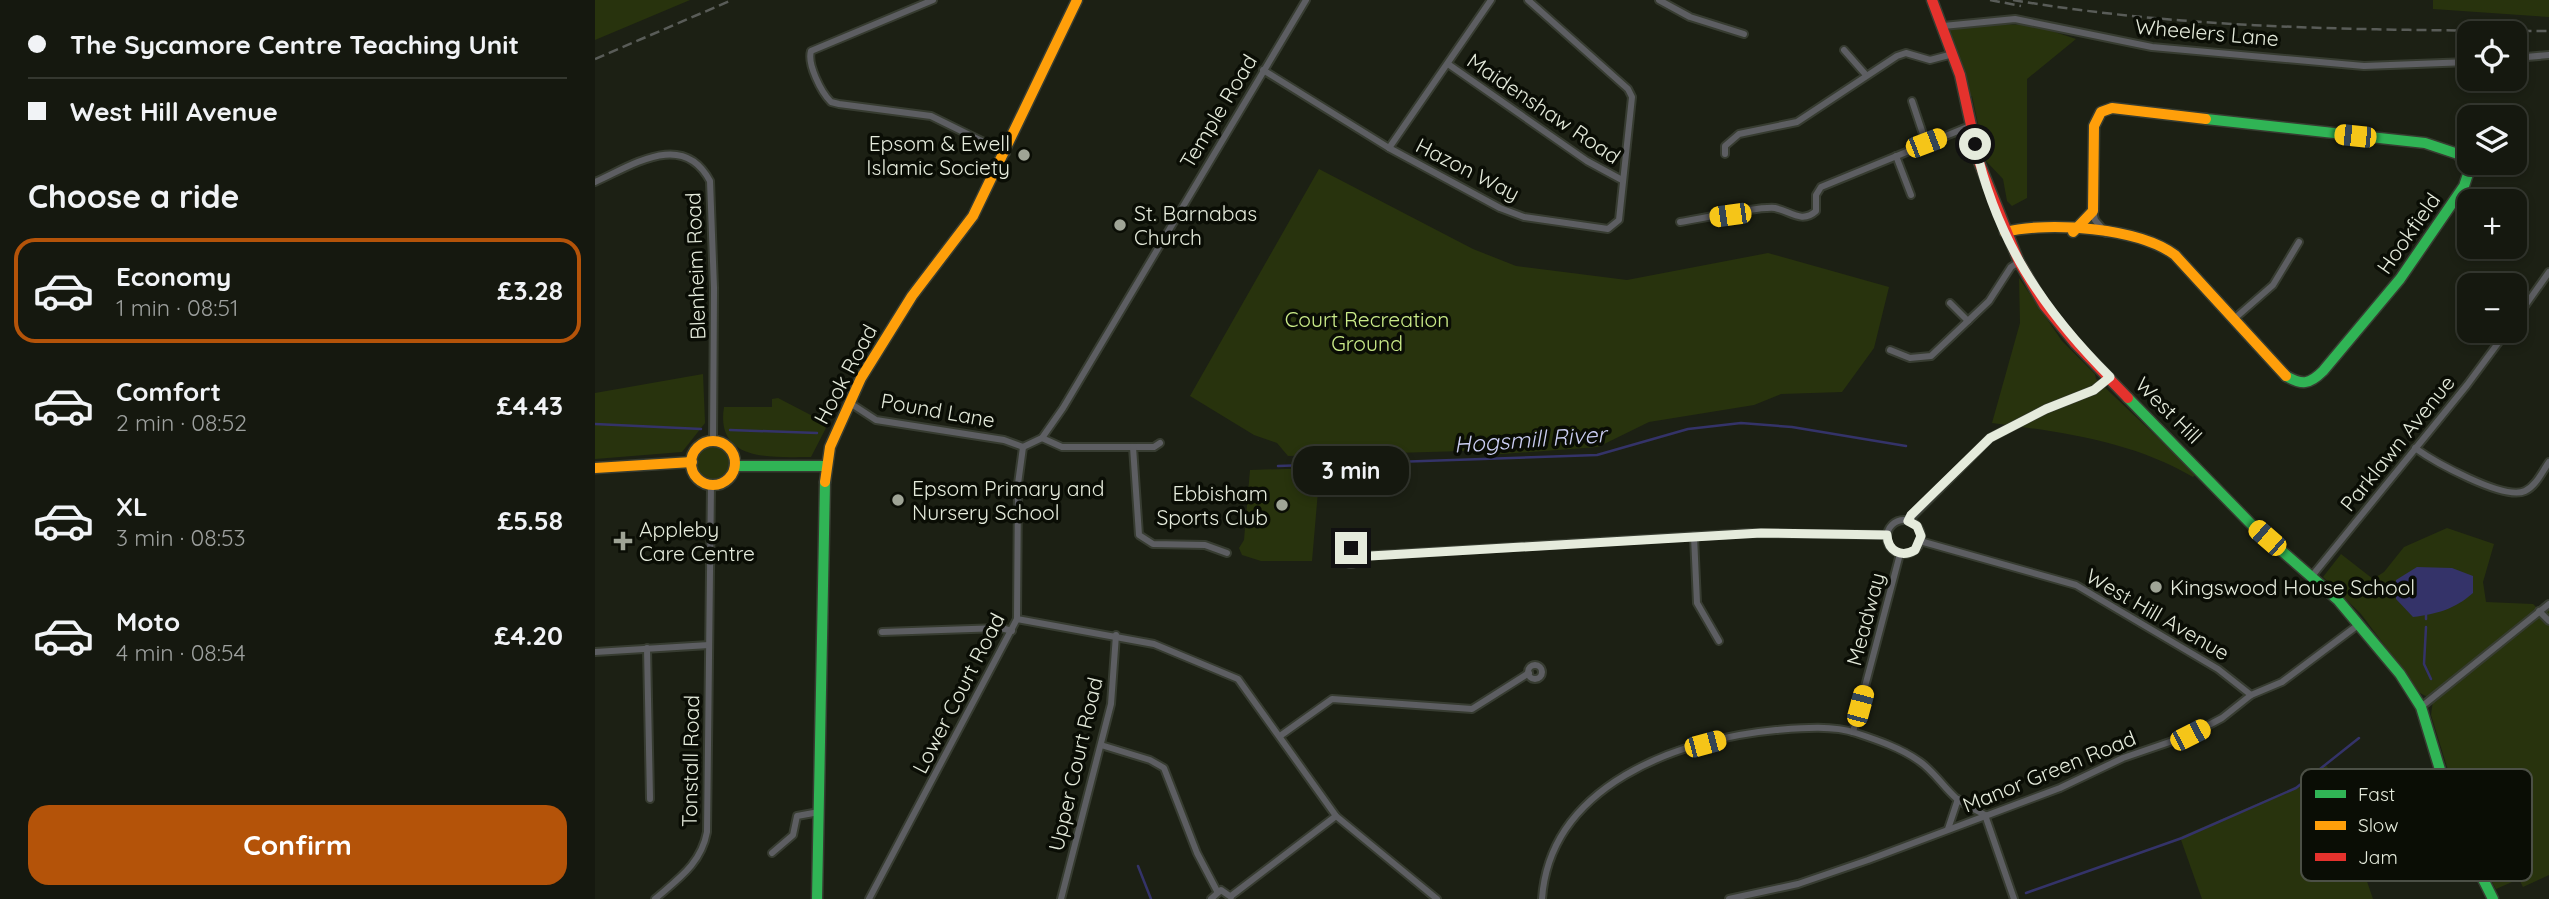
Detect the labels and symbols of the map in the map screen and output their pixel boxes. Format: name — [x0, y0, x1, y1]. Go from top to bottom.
street label: Wheelers Lane — [2134, 13, 2280, 51]
street label: Maidenshaw Road — [1462, 47, 1626, 169]
street label: Temple Road — [1174, 49, 1262, 173]
car — [2334, 123, 2377, 149]
car — [1903, 126, 1950, 160]
route start — [1959, 128, 1991, 160]
place label: Epsom & Ewell Islamic Society — [866, 130, 1010, 180]
street label: Hazon Way — [1412, 132, 1524, 206]
marker: Epsom & Ewell Islamic Society — [1016, 147, 1032, 163]
street label: Hookfield — [2371, 187, 2445, 279]
street label: Blenheim Road — [679, 192, 711, 340]
place label: St. Barnabas Church — [1134, 200, 1257, 250]
car — [1708, 202, 1753, 228]
marker: St. Barnabas Church — [1112, 217, 1128, 233]
park label: Court Recreation Ground — [1285, 306, 1449, 356]
street label: Hook Road — [808, 320, 882, 428]
street label: Parklawn Avenue — [2334, 370, 2460, 516]
street label: West Hill — [2130, 371, 2208, 449]
street label: Pound Lane — [879, 387, 997, 433]
water label: Hogsmill River — [1453, 419, 1610, 459]
callout: 3 min — [1293, 447, 1409, 496]
place label: Epsom Primary and Nursery School — [912, 475, 1104, 525]
place label: Ebbisham Sports Club — [1156, 480, 1268, 530]
marker: Epsom Primary and Nursery School — [890, 492, 906, 508]
marker: Ebbisham Sports Club — [1274, 497, 1290, 513]
place label: Appleby Care Centre — [639, 516, 755, 566]
car — [2245, 516, 2290, 560]
marker: Appleby Care Centre — [613, 531, 633, 551]
route end — [1335, 532, 1367, 564]
street label: West Hill Avenue — [2082, 562, 2234, 666]
street label: Meadway — [1840, 570, 1890, 668]
place label: Kingswood House School — [2170, 574, 2415, 600]
marker: Kingswood House School — [2148, 579, 2164, 595]
street label: Lower Court Road — [906, 608, 1010, 778]
street label: Upper Court Road — [1042, 675, 1108, 853]
car — [1845, 683, 1876, 729]
street label: Tonstall Road — [676, 695, 704, 827]
car — [2167, 716, 2214, 754]
street label: Manor Green Road — [1959, 724, 2139, 818]
car — [1682, 728, 1729, 760]
legend — [2301, 769, 2532, 881]
text: Fast — [2358, 782, 2395, 806]
text: Slow — [2358, 813, 2399, 837]
text: Jam — [2358, 845, 2398, 869]

